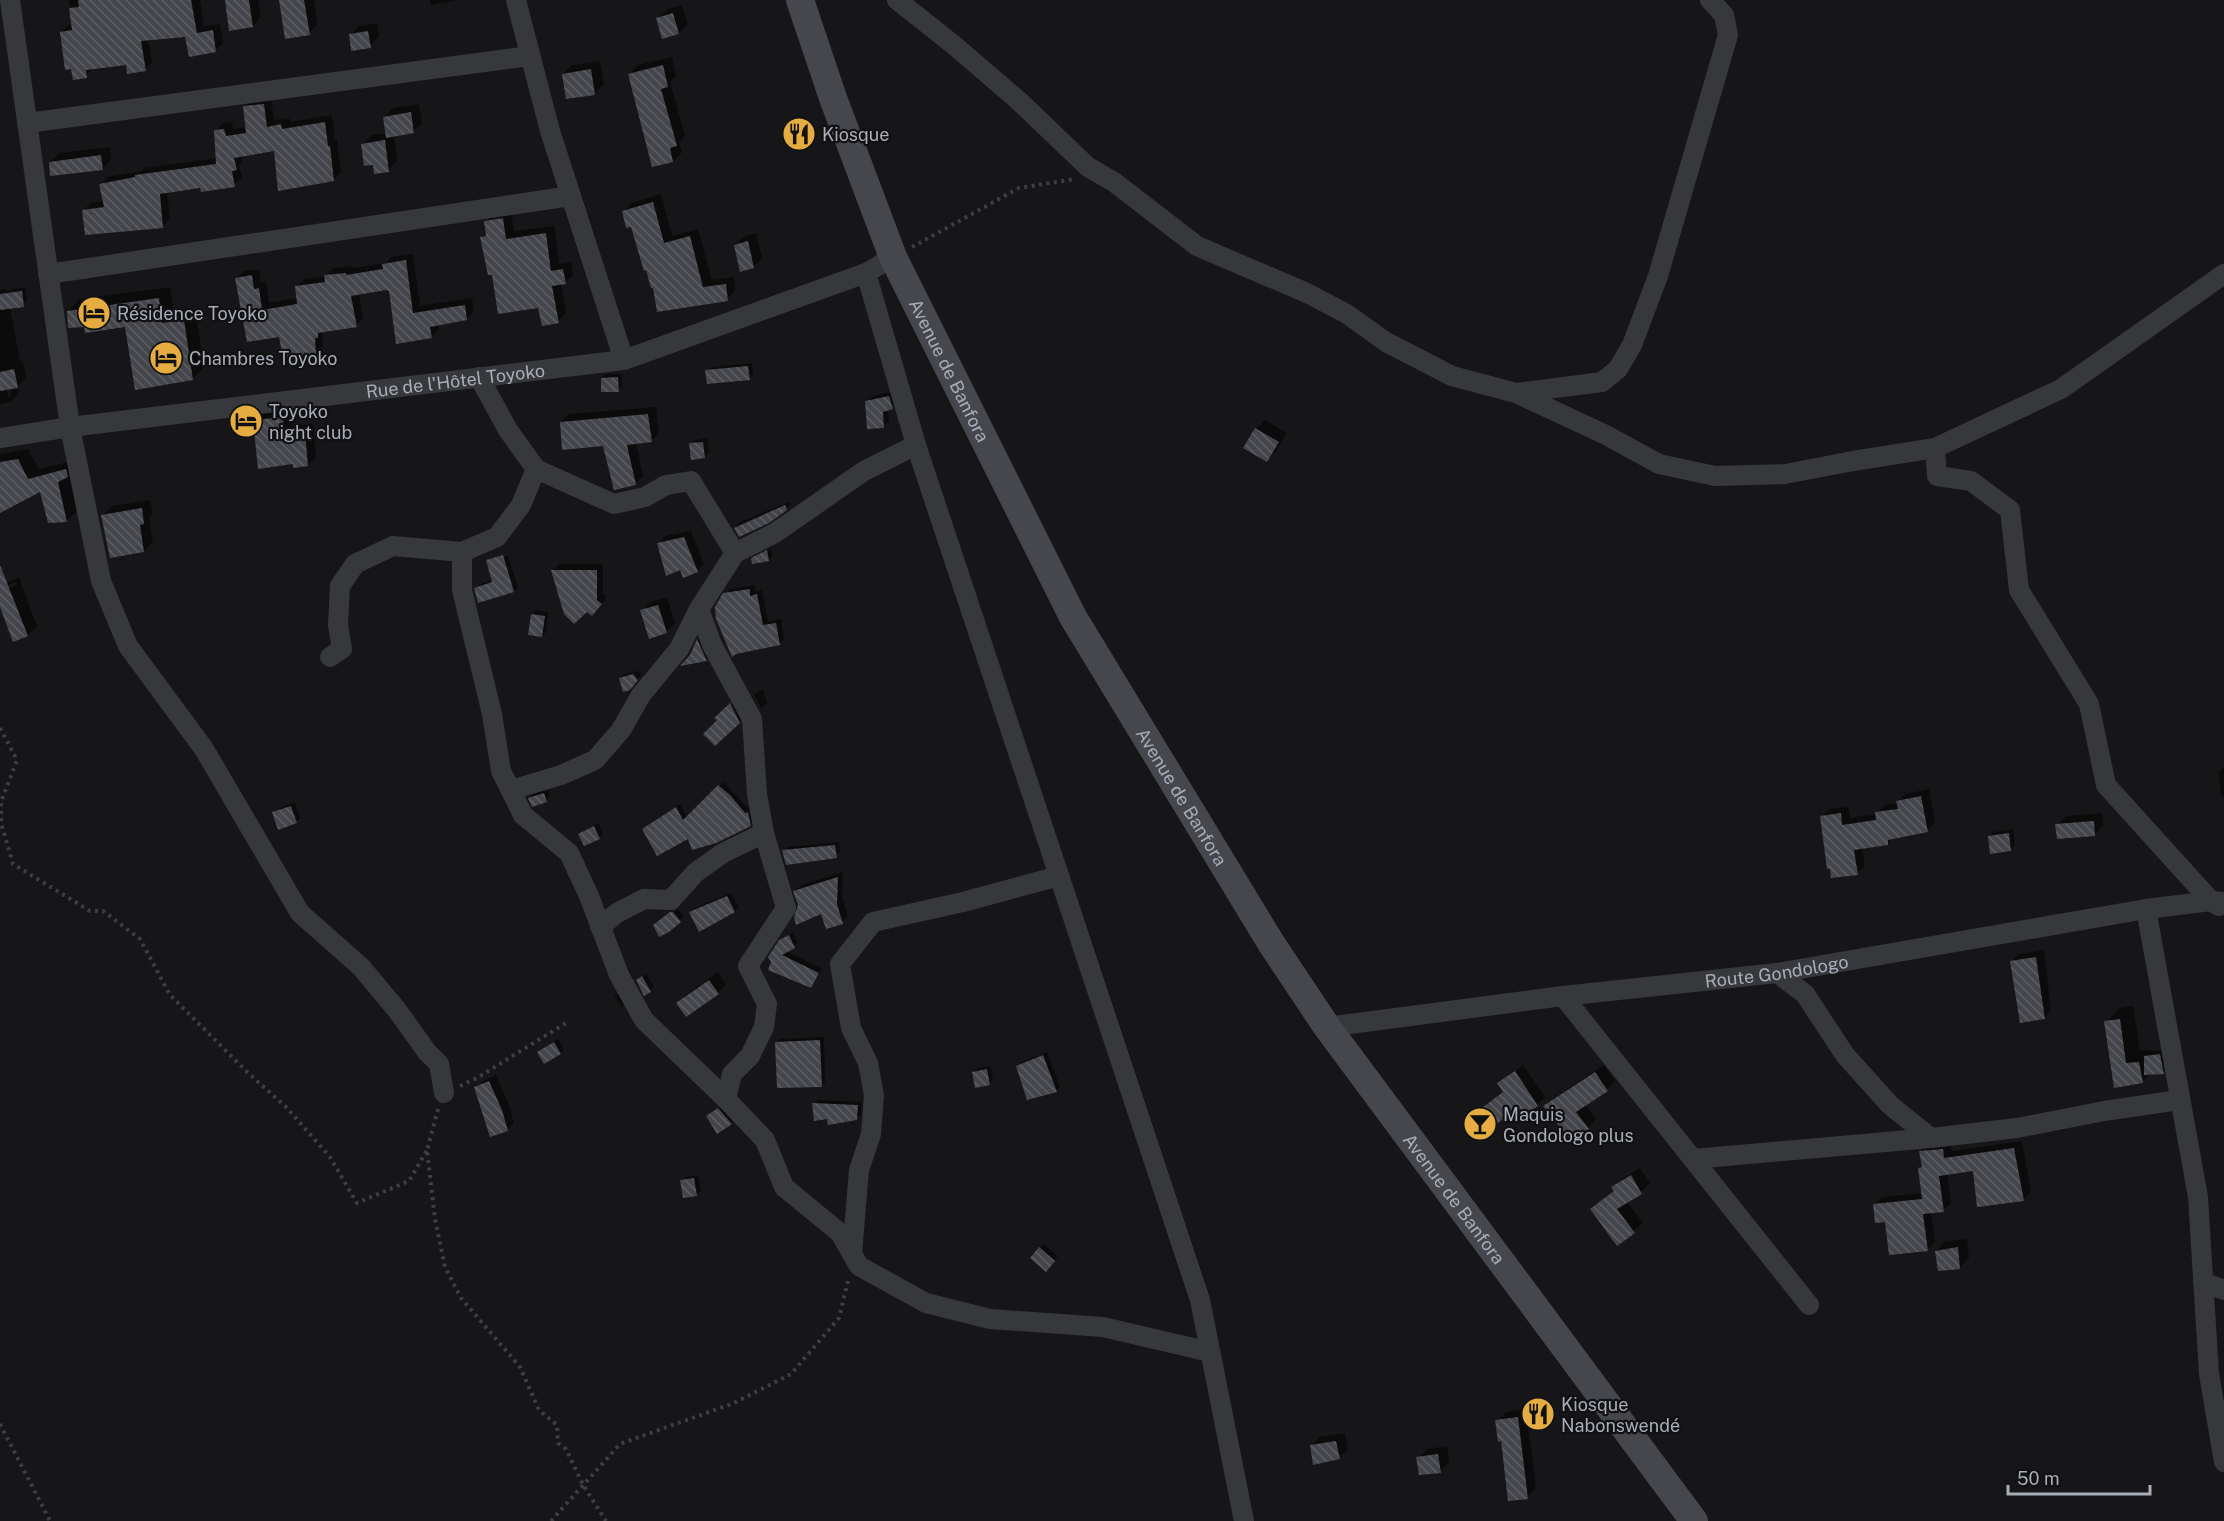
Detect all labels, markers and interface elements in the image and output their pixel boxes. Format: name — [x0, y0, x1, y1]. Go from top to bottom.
restaurant icon: Kiosque — [781, 116, 817, 152]
place label: Kiosque — [822, 124, 889, 145]
hotel icon: Résidence Toyoko — [76, 295, 112, 331]
street label: Avenue de Banfora — [905, 295, 994, 445]
place label: Résidence Toyoko — [117, 303, 267, 324]
hotel icon: Chambres Toyoko — [148, 340, 184, 376]
place label: Chambres Toyoko — [189, 348, 337, 369]
street label: Rue de l'Hôtel Toyoko — [365, 359, 546, 402]
place label: Toyoko night club — [269, 401, 352, 443]
hotel icon: Toyoko night club — [228, 403, 264, 439]
street label: Avenue de Banfora — [1132, 724, 1232, 869]
street label: Route Gondologo — [1704, 950, 1850, 991]
place label: Maquis Gondologo plus — [1503, 1104, 1634, 1146]
bar icon: Maquis Gondologo plus — [1462, 1106, 1498, 1142]
street label: Avenue de Banfora — [1399, 1129, 1510, 1268]
place label: Kiosque Nabonswendé — [1561, 1394, 1680, 1436]
restaurant icon: Kiosque Nabonswendé — [1520, 1396, 1556, 1432]
scale bar — [2008, 1458, 2150, 1496]
text: 50 m — [2017, 1468, 2060, 1489]

